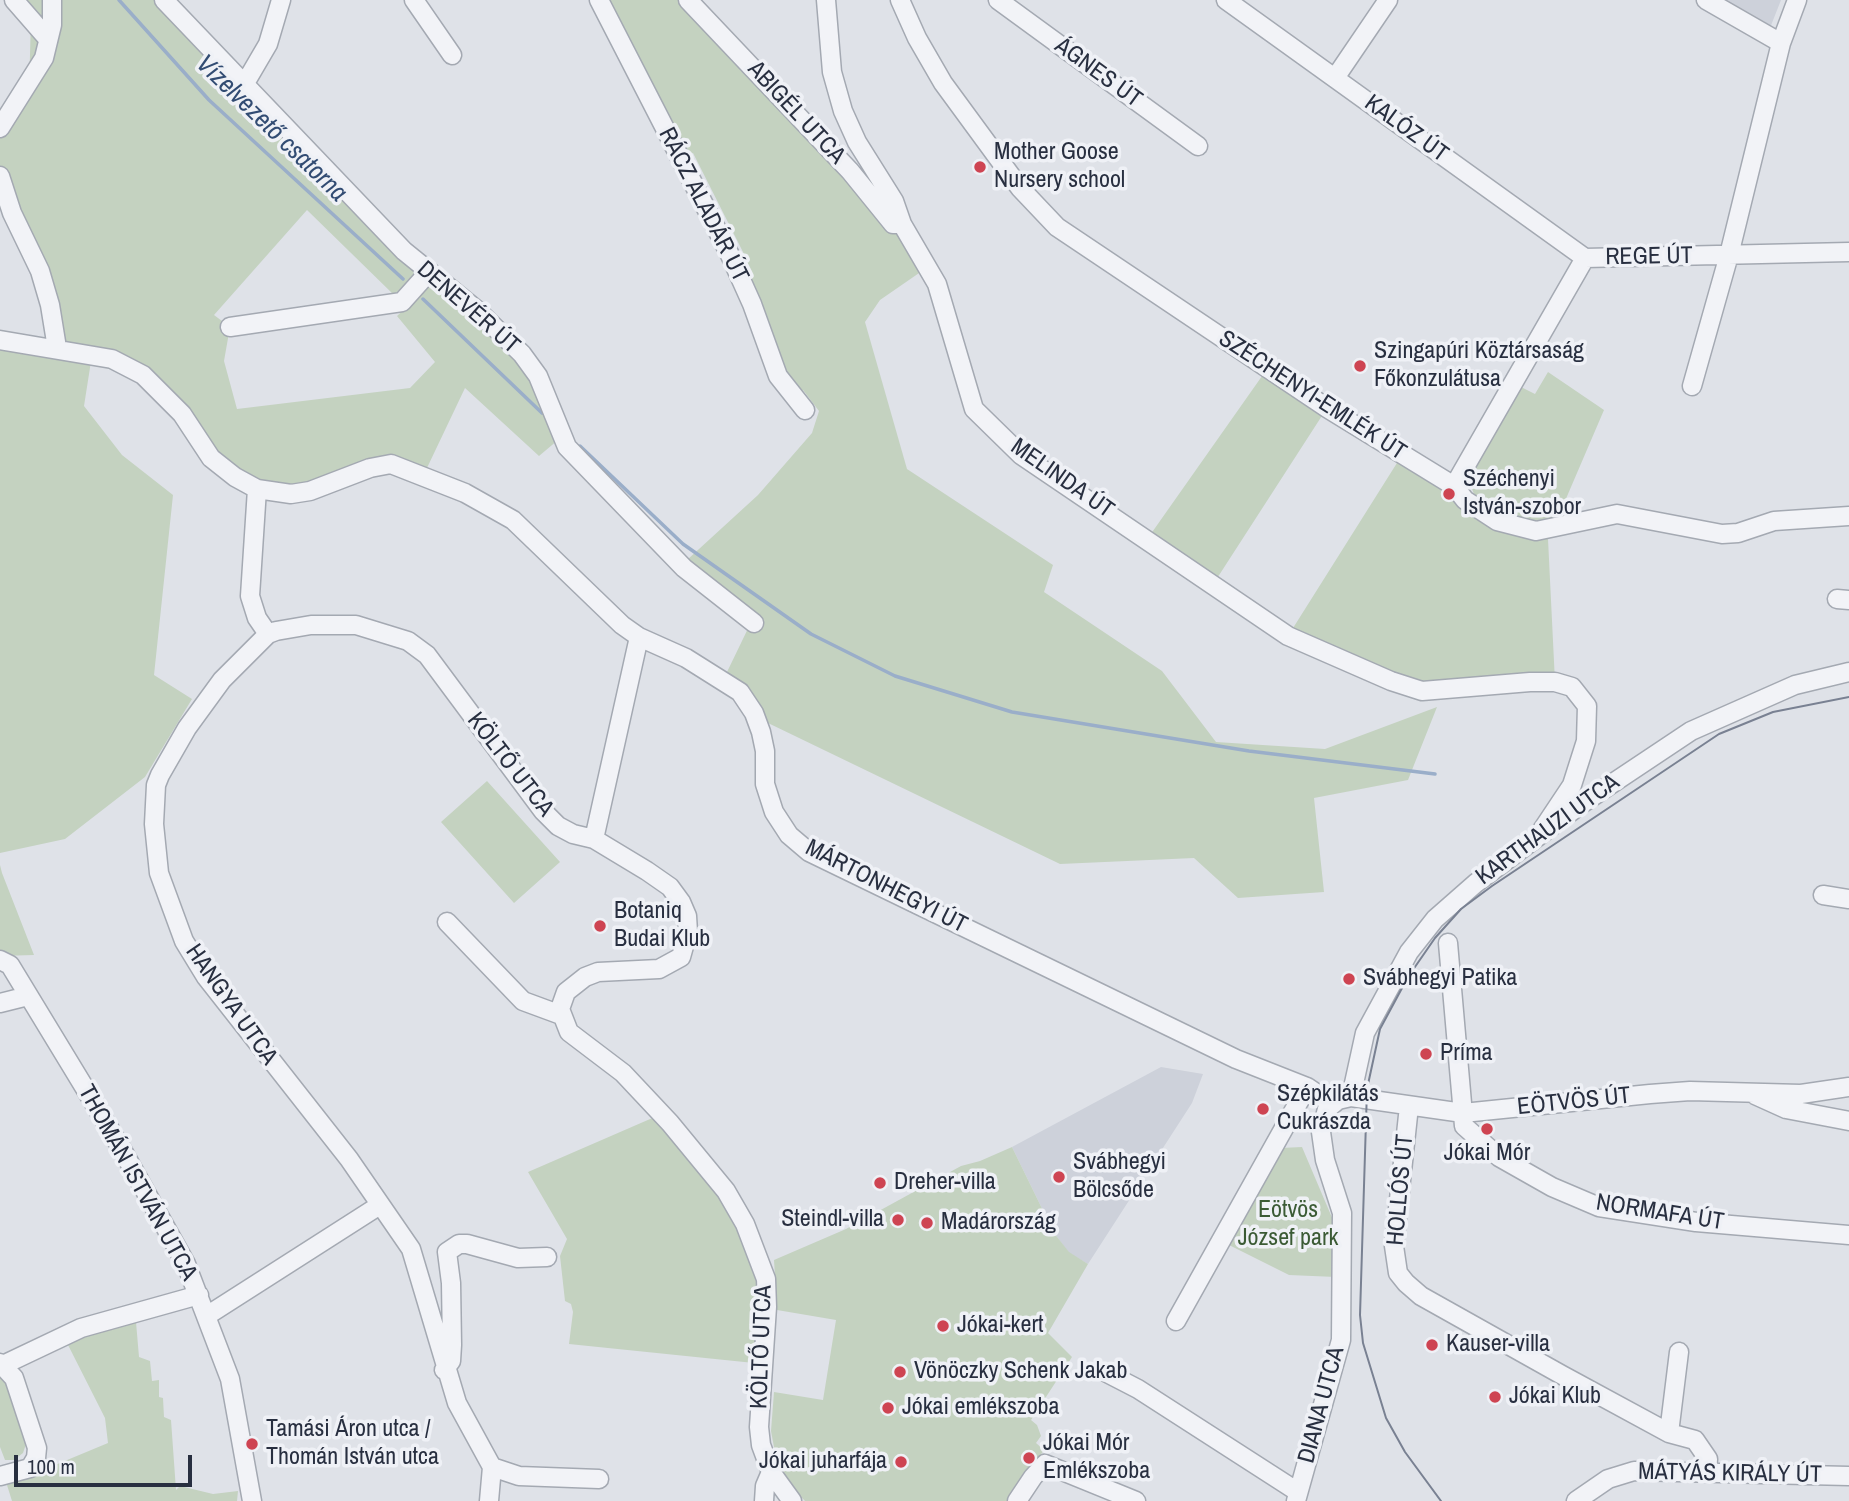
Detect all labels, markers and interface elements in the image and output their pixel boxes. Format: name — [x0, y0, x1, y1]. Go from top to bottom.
street label: ÁGNES ÚT — [1049, 32, 1147, 114]
water label: Vízelvezető csatorna — [189, 49, 353, 209]
street label: ABIGÉL UTCA — [741, 56, 851, 170]
street label: KALÓZ ÚT — [1359, 89, 1453, 169]
street label: RÁCZ ALADÁR ÚT — [652, 123, 754, 287]
place label: Mother Goose Nursery school — [994, 139, 1125, 195]
marker: Mother Goose Nursery school — [972, 159, 988, 175]
street label: REGE ÚT — [1605, 242, 1693, 272]
street label: DENEVÉR ÚT — [411, 256, 525, 360]
street label: SZÉCHENYI-EMLÉK ÚT — [1213, 325, 1411, 467]
place label: Szingapúri Köztársaság Főkonzulátusa — [1374, 338, 1584, 394]
marker: Szingapúri Köztársaság Főkonzulátusa — [1352, 358, 1368, 374]
street label: MELINDA ÚT — [1005, 433, 1119, 525]
place label: Széchenyi István-szobor — [1463, 466, 1581, 522]
marker: Széchenyi István-szobor — [1441, 486, 1457, 502]
street label: KÖLTŐ UTCA — [460, 707, 560, 823]
street label: KARTHAUZI UTCA — [1471, 768, 1625, 892]
street label: MÁRTONHEGYI ÚT — [800, 834, 972, 940]
place label: Botaniq Budai Klub — [614, 898, 710, 954]
marker: Botaniq Budai Klub — [592, 918, 608, 934]
street label: HANGYA UTCA — [179, 939, 283, 1071]
place label: Svábhegyi Patika — [1363, 965, 1517, 993]
marker: Svábhegyi Patika — [1341, 971, 1357, 987]
place label: Príma — [1440, 1040, 1492, 1068]
marker: Príma — [1418, 1046, 1434, 1062]
street label: THOMÁN ISTVÁN UTCA — [71, 1080, 203, 1286]
place label: Szépkilátás Cukrászda — [1277, 1081, 1379, 1137]
street label: EÖTVÖS ÚT — [1516, 1082, 1632, 1122]
marker: Szépkilátás Cukrászda — [1255, 1101, 1271, 1117]
marker: Jókai Mór — [1479, 1121, 1495, 1137]
street label: HOLLÓS ÚT — [1382, 1133, 1420, 1247]
place label: Jókai Mór — [1444, 1140, 1530, 1168]
place label: Svábhegyi Bölcsőde — [1073, 1149, 1166, 1205]
place label: Dreher-villa — [894, 1169, 996, 1197]
marker: Svábhegyi Bölcsőde — [1051, 1169, 1067, 1185]
marker: Dreher-villa — [872, 1175, 888, 1191]
street label: NORMAFA ÚT — [1594, 1189, 1726, 1237]
park label: Eötvös József park — [1238, 1197, 1338, 1253]
place label: Steindl-villa — [781, 1206, 884, 1234]
place label: Madárország — [941, 1209, 1056, 1237]
marker: Steindl-villa — [890, 1212, 906, 1228]
marker: Madárország — [919, 1215, 935, 1231]
street label: KÖLTŐ UTCA — [745, 1285, 779, 1409]
place label: Jókai-kert — [957, 1312, 1043, 1340]
marker: Jókai-kert — [935, 1318, 951, 1334]
place label: Kauser-villa — [1446, 1331, 1550, 1359]
marker: Kauser-villa — [1424, 1337, 1440, 1353]
street label: DIANA UTCA — [1293, 1344, 1351, 1466]
place label: Vönöczky Schenk Jakab — [914, 1358, 1127, 1386]
marker: Vönöczky Schenk Jakab — [892, 1364, 908, 1380]
place label: Jókai Klub — [1509, 1383, 1601, 1411]
marker: Jókai Klub — [1487, 1389, 1503, 1405]
place label: Jókai emlékszoba — [902, 1394, 1060, 1422]
marker: Jókai emlékszoba — [880, 1400, 896, 1416]
place label: Tamási Áron utca / Thomán István utca — [266, 1416, 439, 1472]
place label: Jókai Mór Emlékszoba — [1043, 1430, 1150, 1486]
marker: Tamási Áron utca / Thomán István utca — [244, 1436, 260, 1452]
scale bar — [18, 1442, 196, 1486]
place label: Jókai juharfája — [759, 1448, 887, 1476]
marker: Jókai Mór Emlékszoba — [1021, 1450, 1037, 1466]
text: 100 m — [27, 1452, 75, 1481]
marker: Jókai juharfája — [893, 1454, 909, 1470]
street label: MÁTYÁS KIRÁLY ÚT — [1638, 1458, 1822, 1490]

